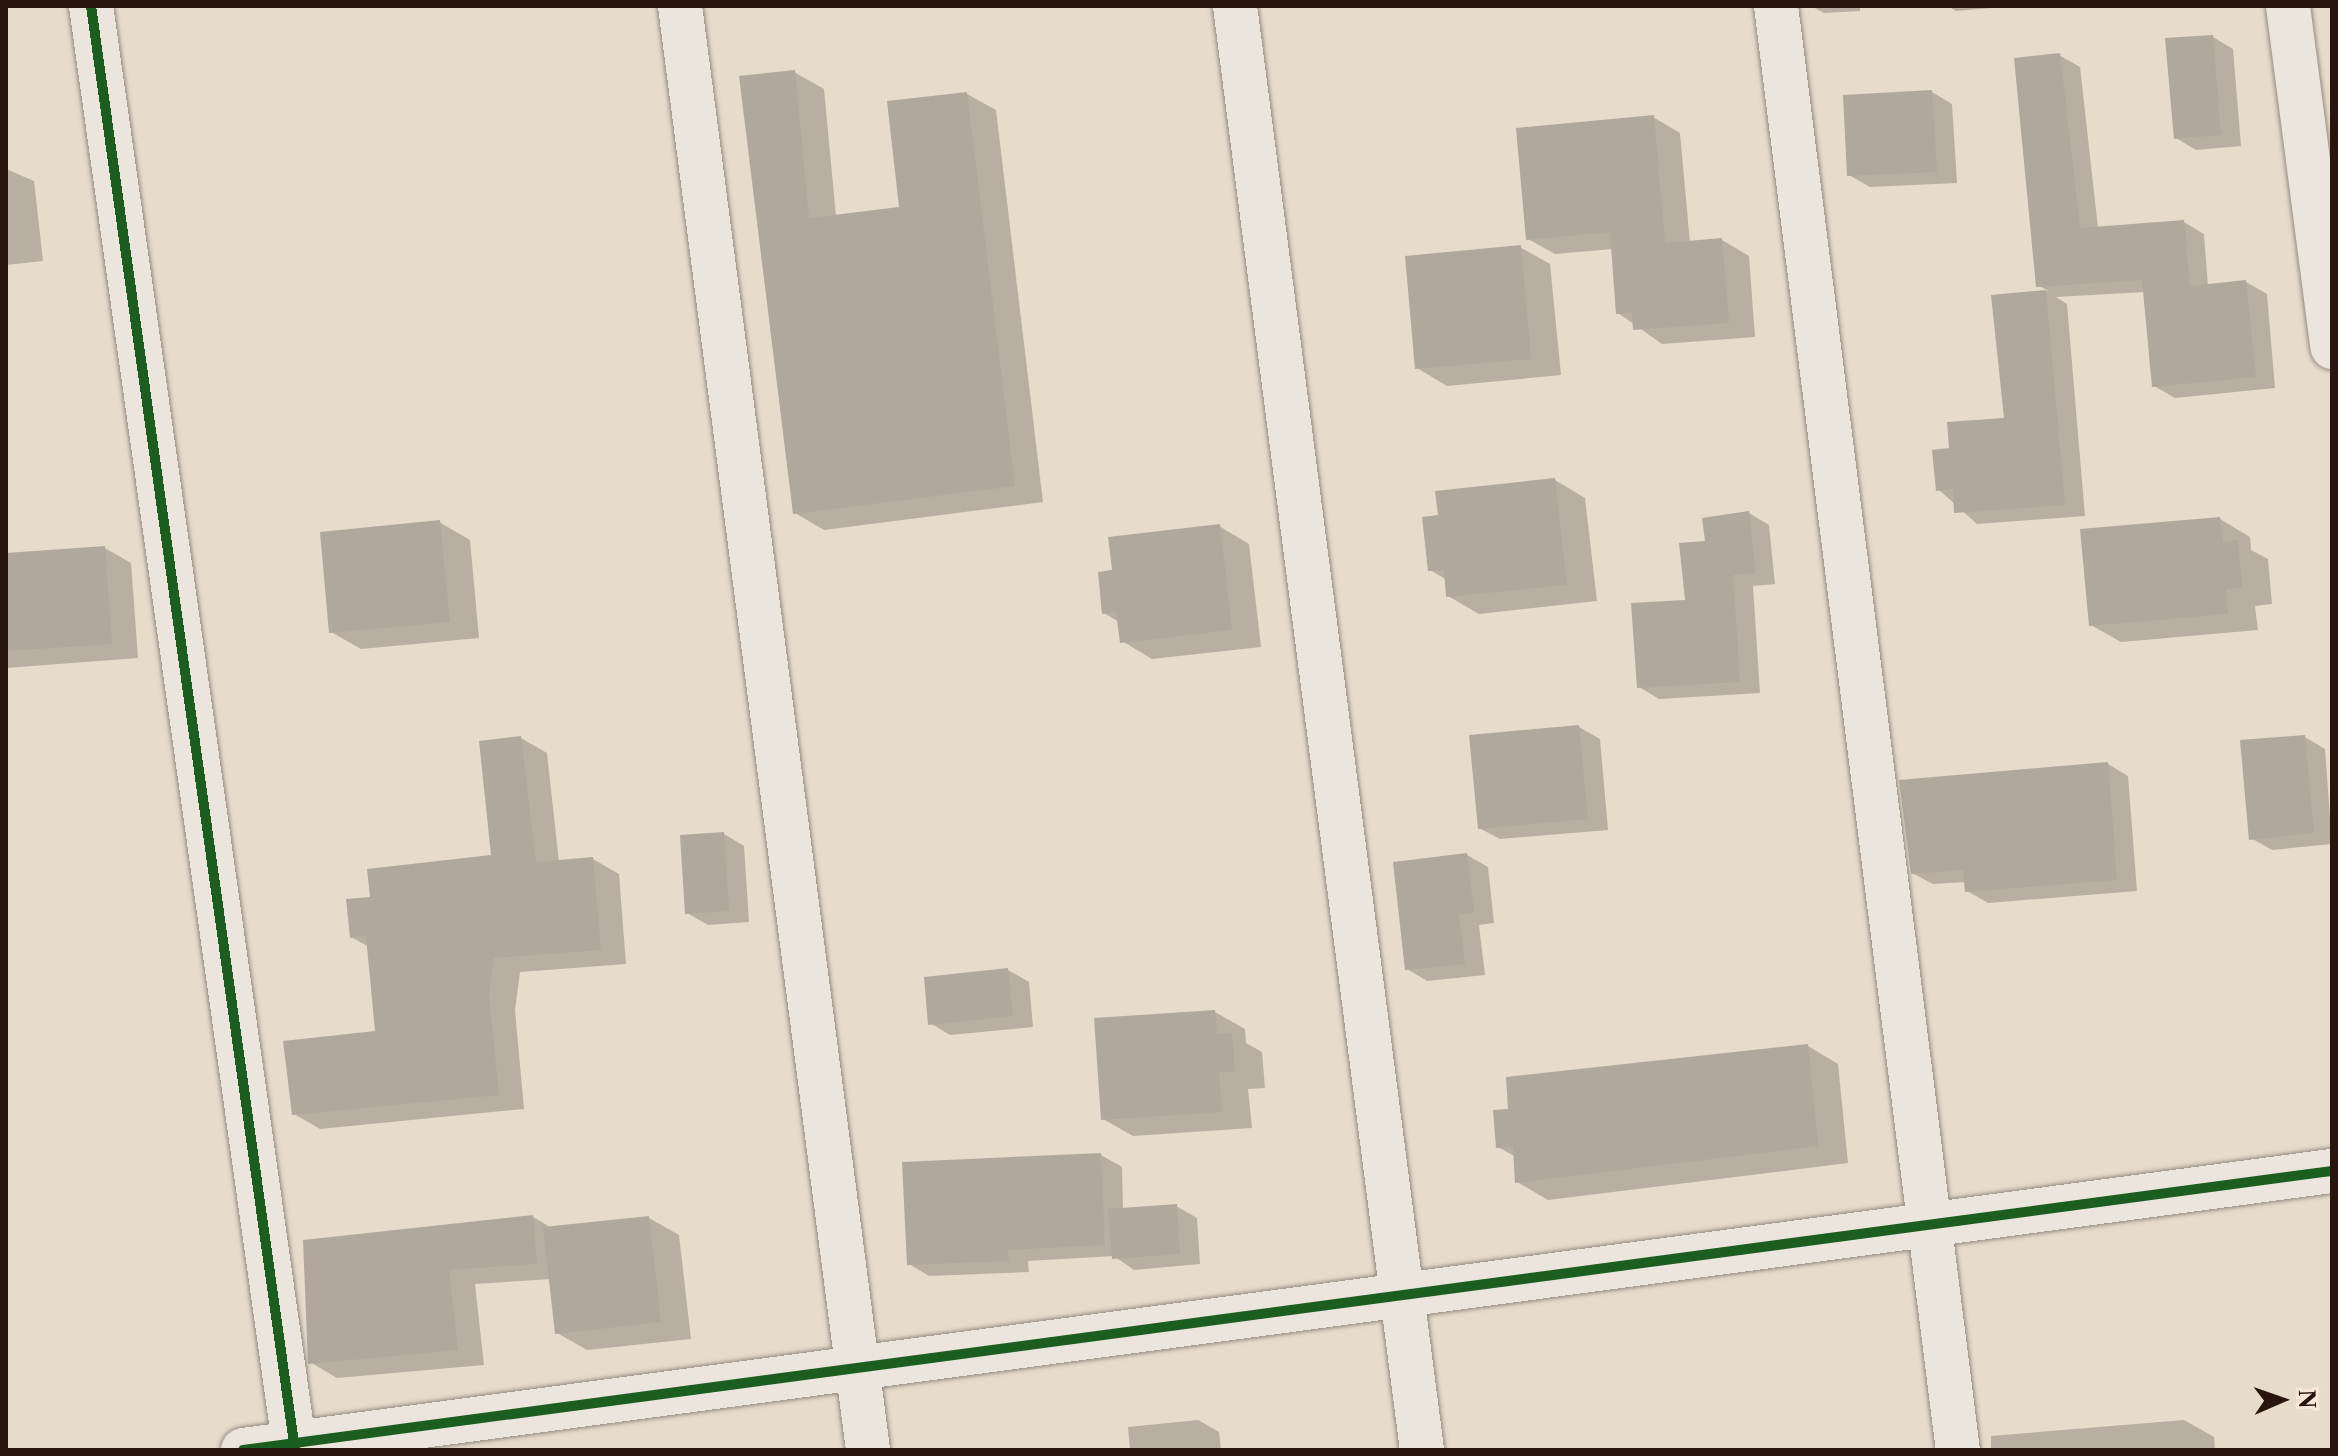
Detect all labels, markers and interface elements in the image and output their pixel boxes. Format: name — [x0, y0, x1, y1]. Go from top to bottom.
north arrow — [2242, 1360, 2322, 1440]
text: N — [2293, 1389, 2320, 1409]

